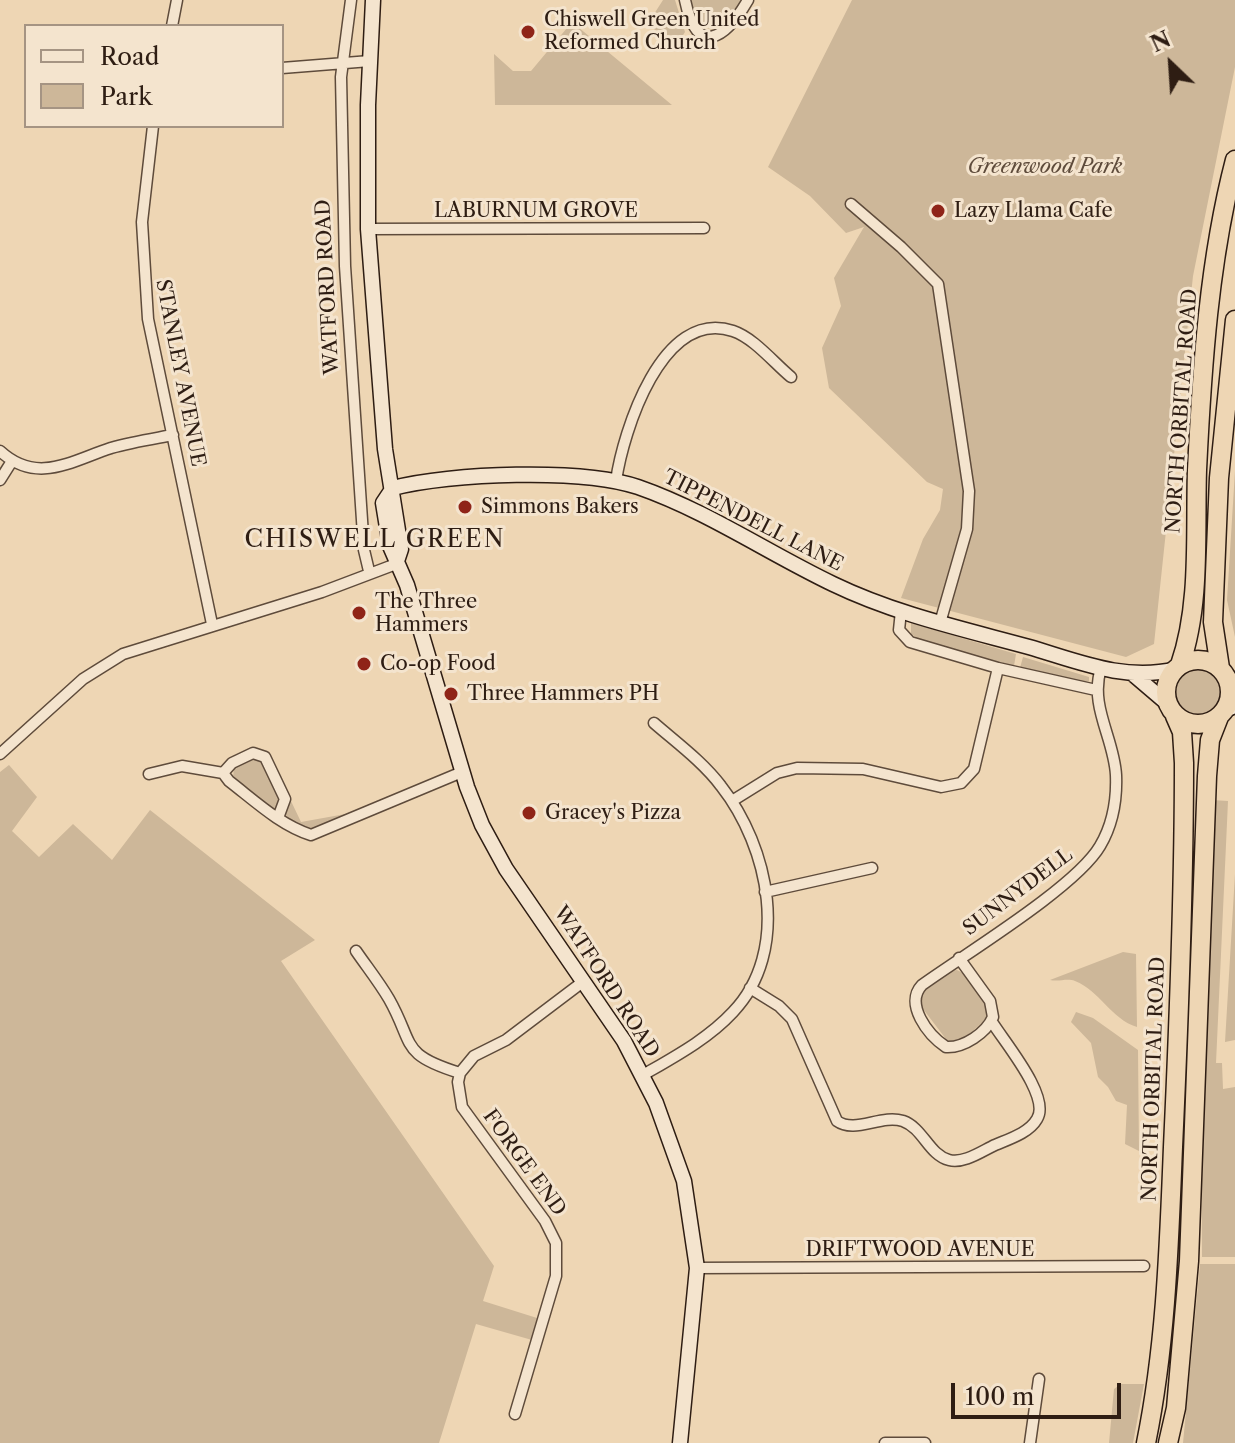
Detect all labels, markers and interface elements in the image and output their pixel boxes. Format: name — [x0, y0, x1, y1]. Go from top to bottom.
place label: Chiswell Green United Reformed Church — [544, 8, 760, 55]
marker: Chiswell Green United Reformed Church — [519, 23, 537, 41]
legend — [24, 24, 284, 128]
north arrow — [1131, 24, 1211, 104]
text: N — [1146, 26, 1175, 58]
text: Road — [100, 42, 159, 71]
text: Park — [100, 82, 152, 111]
park label: Greenwood Park — [968, 155, 1122, 179]
street label: WATFORD ROAD — [311, 199, 345, 375]
street label: LABURNUM GROVE — [434, 199, 638, 223]
place label: Lazy Llama Cafe — [954, 199, 1113, 223]
marker: Lazy Llama Cafe — [929, 202, 947, 220]
street label: STANLEY AVENUE — [150, 277, 210, 469]
street label: NORTH ORBITAL ROAD — [1161, 288, 1203, 534]
street label: TIPPENDELL LANE — [659, 465, 847, 577]
place label: Simmons Bakers — [481, 495, 639, 519]
marker: Simmons Bakers — [456, 498, 474, 516]
district label: CHISWELL GREEN — [245, 526, 505, 554]
place label: The Three Hammers — [375, 590, 477, 637]
marker: The Three Hammers — [350, 604, 368, 622]
place label: Co-op Food — [380, 652, 496, 676]
marker: Co-op Food — [355, 655, 373, 673]
place label: Three Hammers PH — [467, 682, 659, 706]
marker: Three Hammers PH — [442, 685, 460, 703]
place label: Gracey's Pizza — [545, 801, 681, 825]
marker: Gracey's Pizza — [520, 804, 538, 822]
street label: SUNNYDELL — [959, 843, 1077, 941]
street label: WATFORD ROAD — [548, 902, 664, 1062]
street label: NORTH ORBITAL ROAD — [1138, 956, 1170, 1202]
street label: FORGE END — [477, 1105, 571, 1221]
street label: DRIFTWOOD AVENUE — [805, 1238, 1035, 1262]
scale bar — [955, 1367, 1125, 1417]
text: 100 m — [965, 1382, 1034, 1411]

